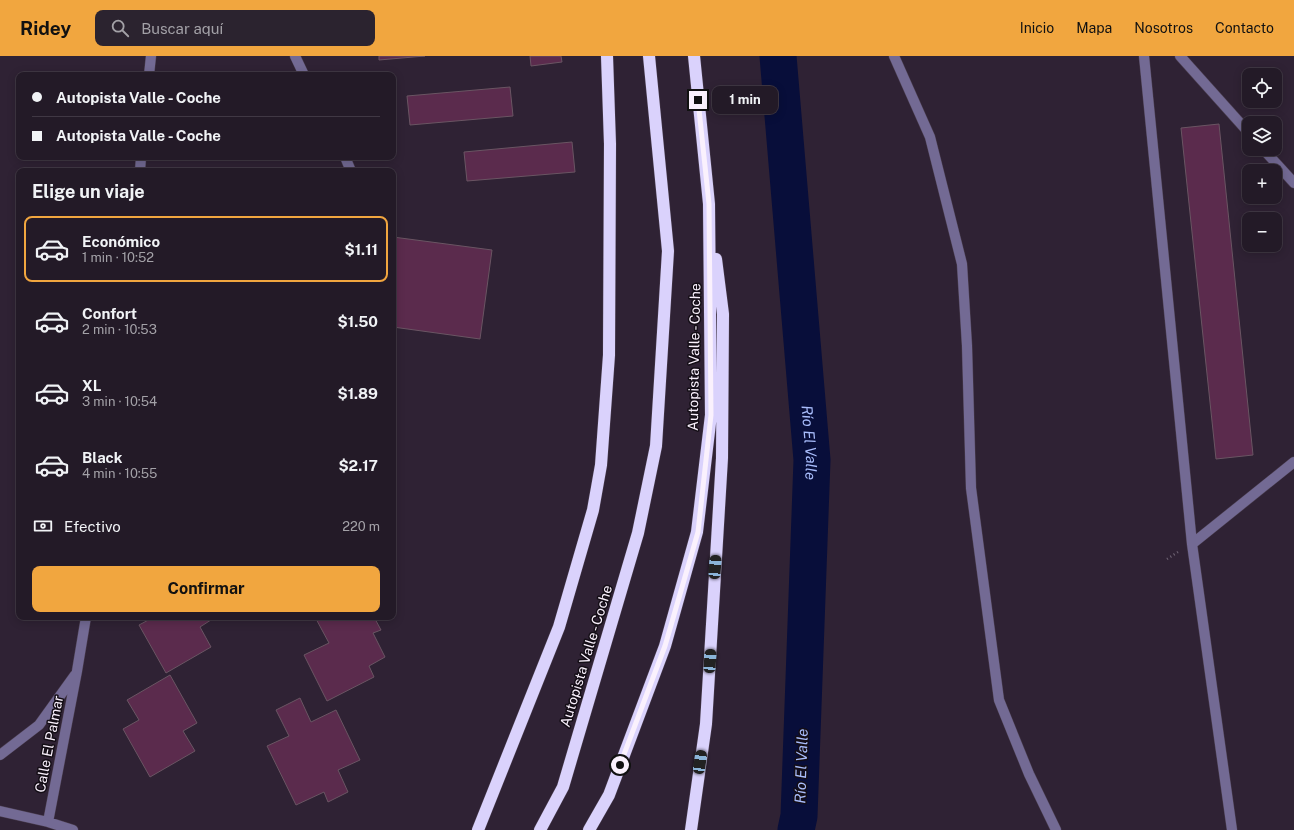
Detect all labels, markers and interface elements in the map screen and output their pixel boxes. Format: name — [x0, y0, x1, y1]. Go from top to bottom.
search box — [95, 10, 375, 46]
text: Ridey — [20, 17, 71, 39]
icon: search — [109, 17, 131, 39]
text: Buscar aquí — [141, 20, 223, 37]
text: Inicio — [1020, 20, 1054, 36]
text: Mapa — [1076, 20, 1112, 36]
text: Nosotros — [1134, 20, 1193, 36]
text: Contacto — [1215, 20, 1274, 36]
map controls — [1242, 68, 1282, 252]
button: locate — [1242, 68, 1282, 108]
callout: 1 min — [712, 86, 778, 114]
text: Autopista Valle - Coche — [56, 89, 221, 106]
route end — [689, 91, 707, 109]
text: 1 min — [729, 92, 761, 107]
button: layers — [1242, 116, 1282, 156]
text: Autopista Valle - Coche — [56, 127, 221, 144]
button: + — [1242, 164, 1282, 204]
text: Elige un viaje — [32, 181, 145, 202]
button: − — [1242, 212, 1282, 252]
icon: car — [34, 231, 70, 267]
text: Económico — [82, 233, 160, 250]
text: $1.11 — [344, 241, 378, 258]
text: 1 min · 10:52 — [82, 250, 154, 265]
street label: Autopista Valle - Coche — [685, 283, 703, 431]
icon: car — [34, 303, 70, 339]
text: Confort — [82, 305, 137, 322]
text: $1.50 — [338, 313, 378, 330]
text: 2 min · 10:53 — [82, 322, 157, 337]
icon: car — [34, 375, 70, 411]
text: XL — [82, 377, 101, 394]
text: $1.89 — [337, 385, 378, 402]
text: 3 min · 10:54 — [82, 394, 157, 409]
water label: Río El Valle — [799, 404, 821, 480]
icon: car — [34, 447, 70, 483]
text: Black — [82, 449, 122, 466]
text: $2.17 — [338, 457, 378, 474]
text: 4 min · 10:55 — [82, 466, 157, 481]
icon: cash — [32, 515, 54, 537]
text: Efectivo — [64, 518, 121, 535]
text: 220 m — [342, 519, 380, 534]
car — [708, 555, 722, 579]
button: Confirmar — [32, 566, 380, 612]
street label: Autopista Valle - Coche — [557, 583, 615, 729]
car — [703, 649, 717, 673]
street label: Calle El Palmar — [32, 694, 66, 794]
water label: Río El Valle — [791, 728, 811, 804]
car — [692, 749, 708, 775]
route start — [611, 756, 629, 774]

